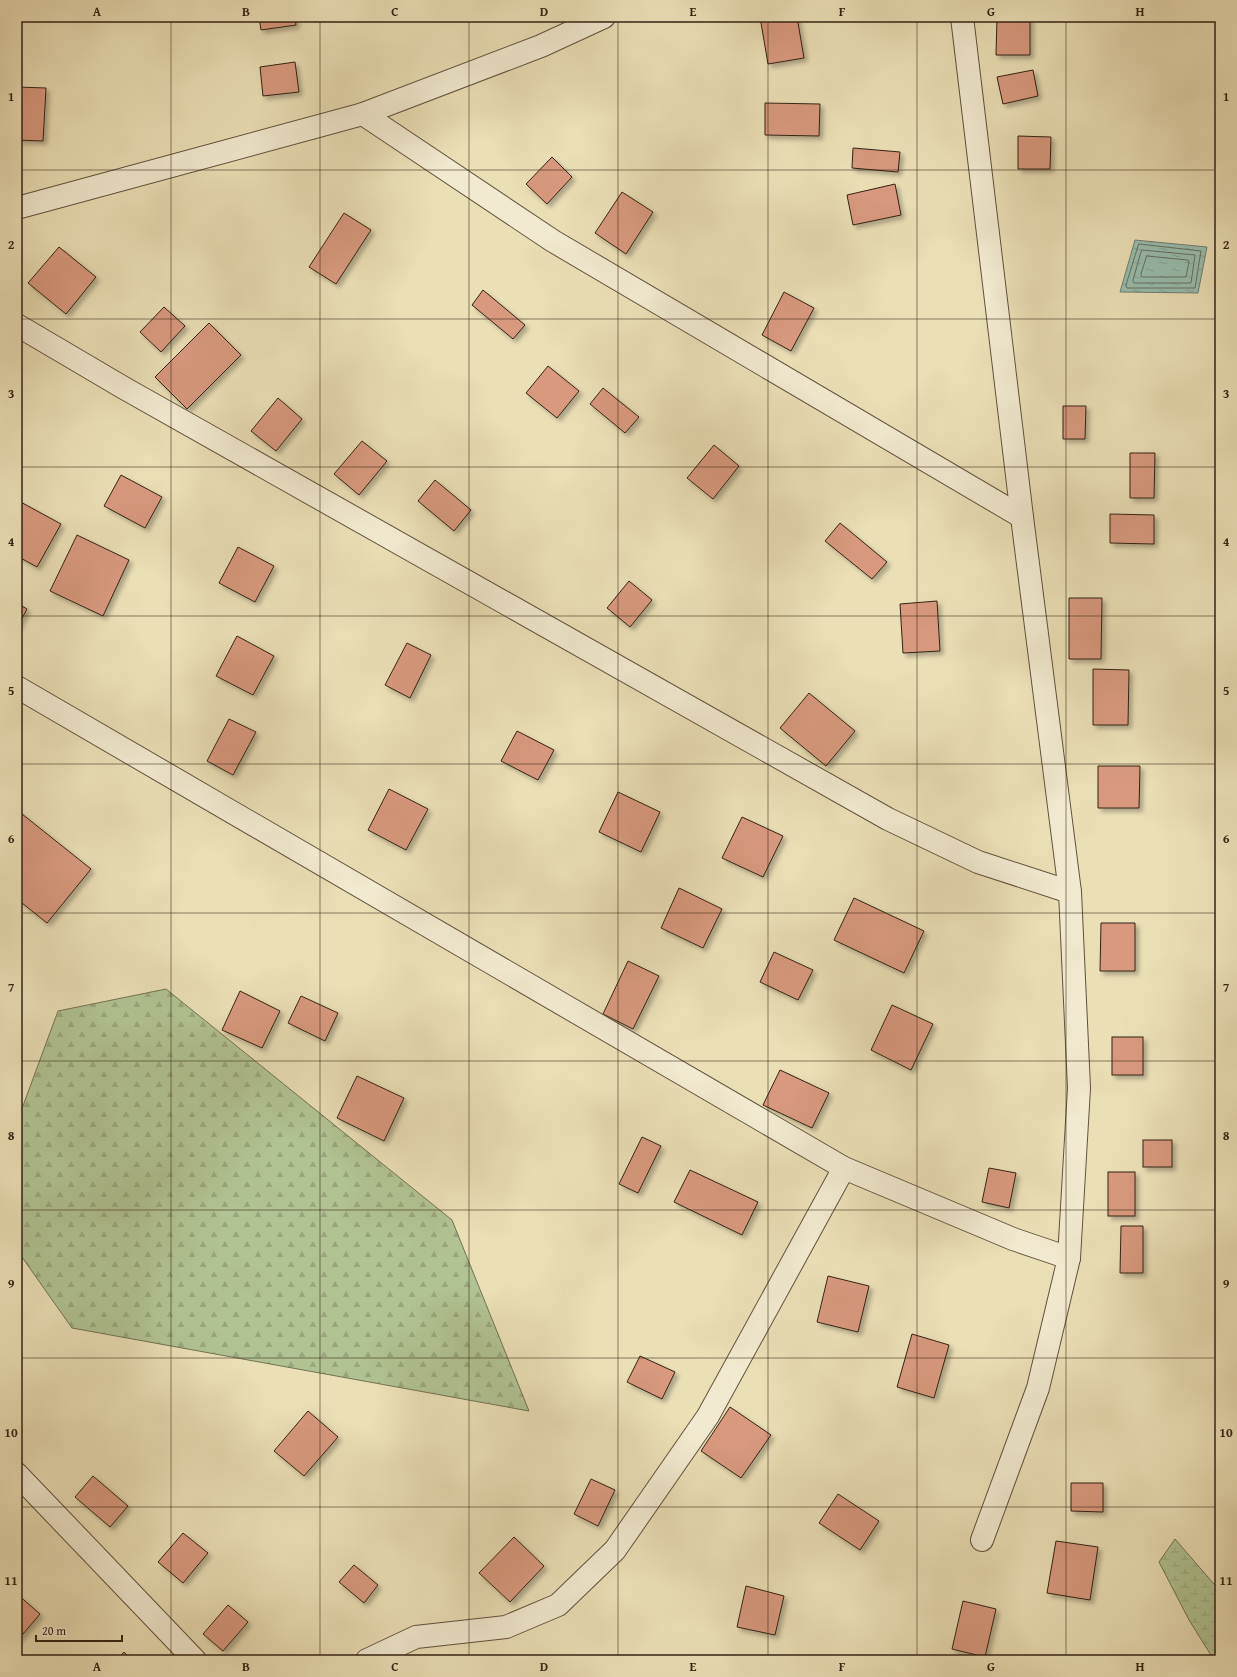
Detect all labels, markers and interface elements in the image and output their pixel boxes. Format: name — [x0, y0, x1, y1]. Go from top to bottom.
text: A — [93, 2, 102, 21]
text: B — [242, 2, 250, 21]
text: C — [391, 2, 399, 21]
text: D — [540, 2, 548, 21]
text: E — [690, 2, 697, 21]
text: F — [839, 2, 846, 21]
text: G — [987, 2, 995, 21]
text: H — [1135, 2, 1145, 21]
text: 1 — [8, 87, 14, 106]
text: 1 — [1223, 87, 1229, 106]
text: 2 — [8, 235, 15, 254]
text: 2 — [1223, 235, 1230, 254]
text: 3 — [8, 384, 14, 403]
text: 3 — [1223, 384, 1229, 403]
text: 4 — [8, 532, 15, 551]
text: 4 — [1223, 532, 1230, 551]
text: 5 — [8, 681, 15, 700]
text: 5 — [1223, 681, 1230, 700]
text: 6 — [8, 829, 15, 848]
text: 6 — [1223, 829, 1230, 848]
text: 7 — [8, 978, 15, 997]
text: 7 — [1223, 978, 1230, 997]
text: 8 — [8, 1126, 15, 1145]
text: 8 — [1223, 1126, 1230, 1145]
text: 9 — [8, 1274, 15, 1293]
text: 9 — [1223, 1274, 1230, 1293]
text: 10 — [4, 1423, 18, 1442]
text: 10 — [1219, 1423, 1233, 1442]
text: 11 — [4, 1571, 18, 1590]
text: 11 — [1219, 1571, 1233, 1590]
scale bar — [36, 1617, 122, 1643]
text: 20 m — [42, 1622, 66, 1639]
text: A — [93, 1657, 102, 1676]
text: B — [242, 1657, 250, 1676]
text: C — [391, 1657, 399, 1676]
text: D — [540, 1657, 548, 1676]
text: E — [690, 1657, 697, 1676]
text: F — [839, 1657, 846, 1676]
text: G — [987, 1657, 995, 1676]
text: H — [1135, 1657, 1145, 1676]

